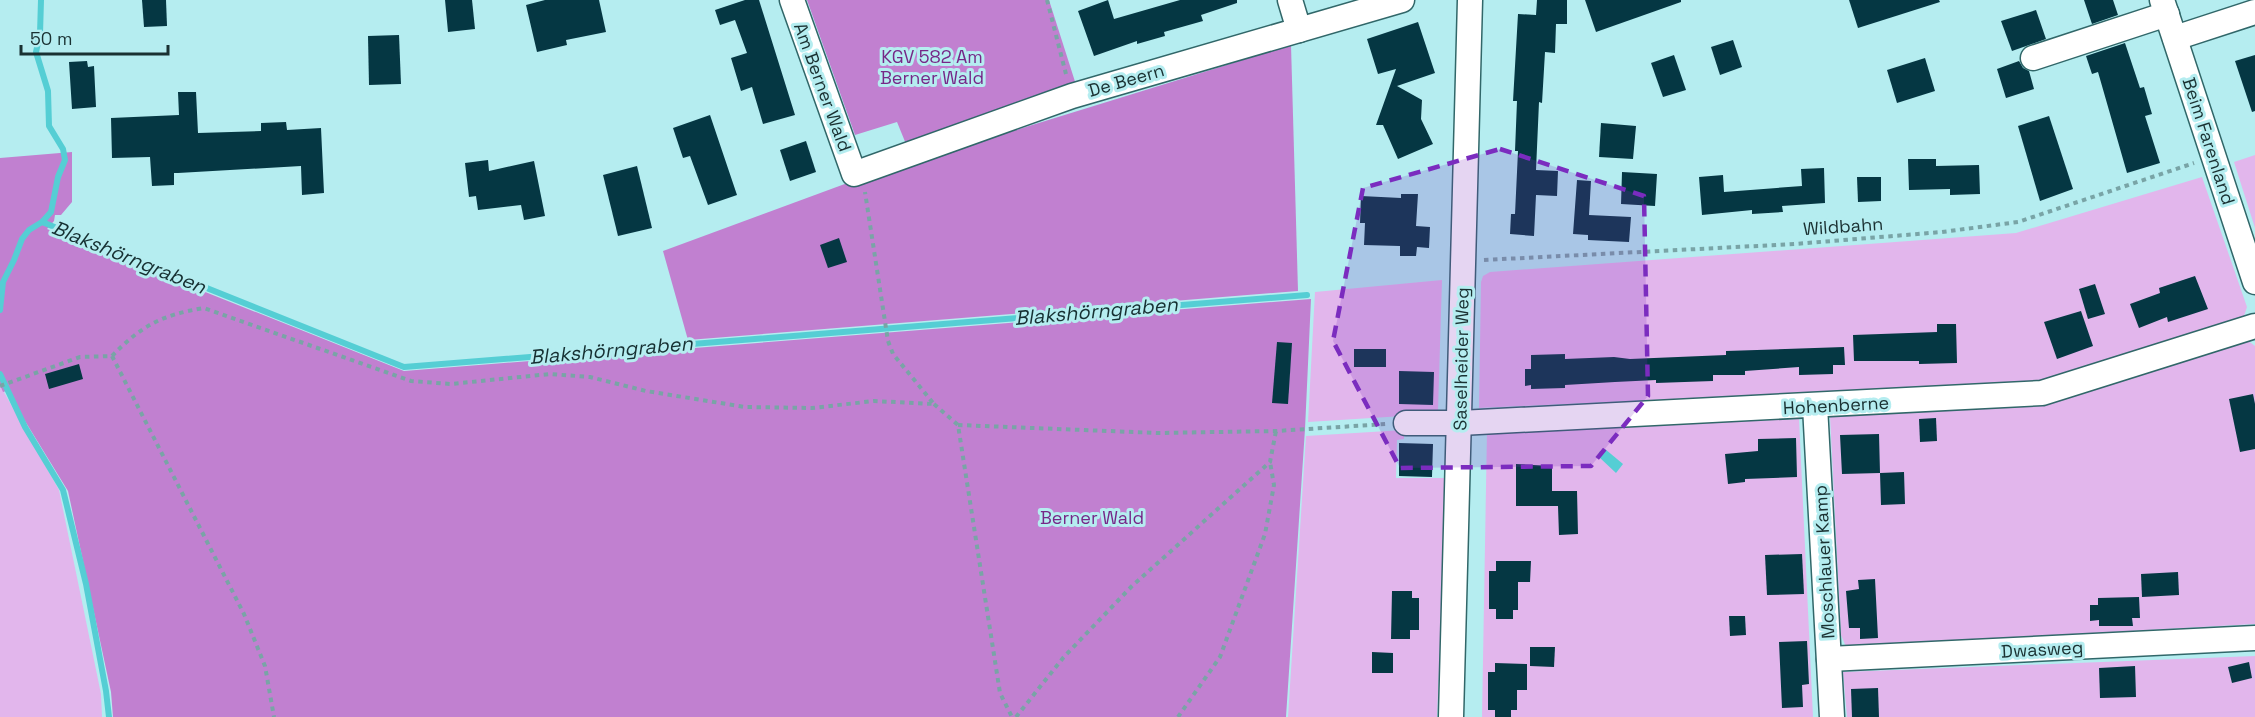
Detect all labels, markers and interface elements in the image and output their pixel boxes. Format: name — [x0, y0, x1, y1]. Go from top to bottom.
scale bar — [21, 18, 168, 56]
street label: Am Berner Wald — [789, 19, 857, 155]
text: 50 m — [30, 27, 72, 50]
park label: KGV 582 Am Berner Wald — [880, 45, 984, 89]
street label: De Beern — [1085, 58, 1167, 102]
street label: Beim Farenland — [2178, 74, 2240, 208]
street label: Wildbahn — [1802, 212, 1884, 240]
water label: Blakshörngraben — [48, 214, 210, 300]
street label: Saselheider Weg — [1448, 287, 1474, 431]
water label: Blakshörngraben — [1013, 291, 1179, 331]
water label: Blakshörngraben — [528, 330, 694, 370]
street label: Hohenberne — [1782, 391, 1890, 419]
street label: Moschlauer Kamp — [1808, 485, 1840, 639]
park label: Berner Wald — [1040, 506, 1144, 529]
street label: Dwasweg — [2000, 635, 2084, 663]

